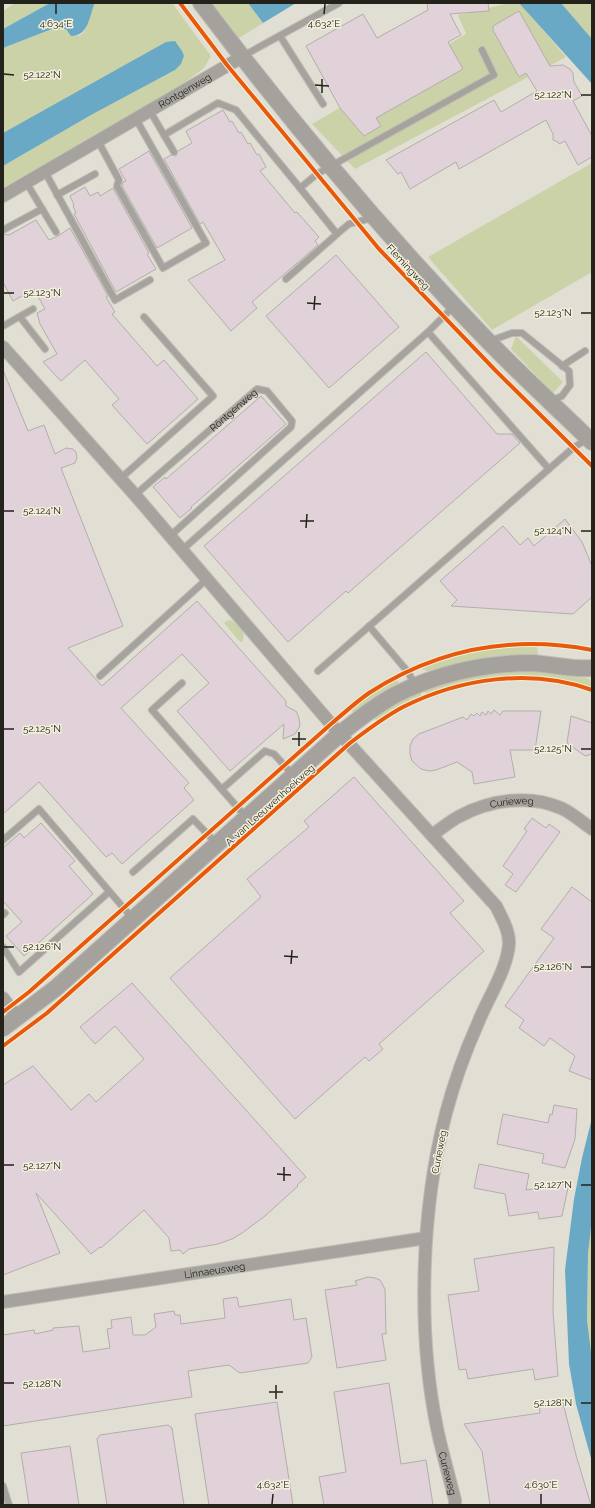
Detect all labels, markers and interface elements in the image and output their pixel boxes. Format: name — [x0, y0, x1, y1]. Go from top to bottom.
text: 4.634°E — [40, 18, 72, 29]
text: 4.632°E — [308, 18, 340, 29]
text: 52.122°N — [23, 69, 61, 80]
street label: Röntgenweg — [156, 71, 213, 110]
text: 52.122°N — [534, 89, 572, 100]
street label: Flemingweg — [384, 242, 432, 292]
text: 52.123°N — [23, 287, 61, 298]
text: 52.123°N — [534, 307, 572, 318]
street label: Röntgenweg — [207, 386, 259, 433]
text: 52.124°N — [23, 505, 61, 516]
text: 52.124°N — [534, 525, 572, 536]
text: 52.125°N — [23, 723, 61, 734]
text: 52.125°N — [534, 743, 572, 754]
street label: A. van Leeuwenhoekweg — [223, 762, 317, 848]
street label: Curieweg — [488, 795, 534, 810]
text: 52.126°N — [23, 941, 61, 952]
text: 52.126°N — [534, 961, 572, 972]
street label: Curieweg — [429, 1129, 449, 1175]
text: 52.127°N — [23, 1160, 61, 1171]
text: 52.127°N — [534, 1179, 572, 1190]
street label: Linnaeusweg — [183, 1260, 246, 1280]
text: 52.128°N — [23, 1378, 61, 1389]
text: 52.128°N — [534, 1397, 572, 1408]
street label: Curieweg — [437, 1450, 459, 1496]
text: 4.632°E — [257, 1479, 289, 1490]
text: 4.630°E — [524, 1479, 558, 1490]

